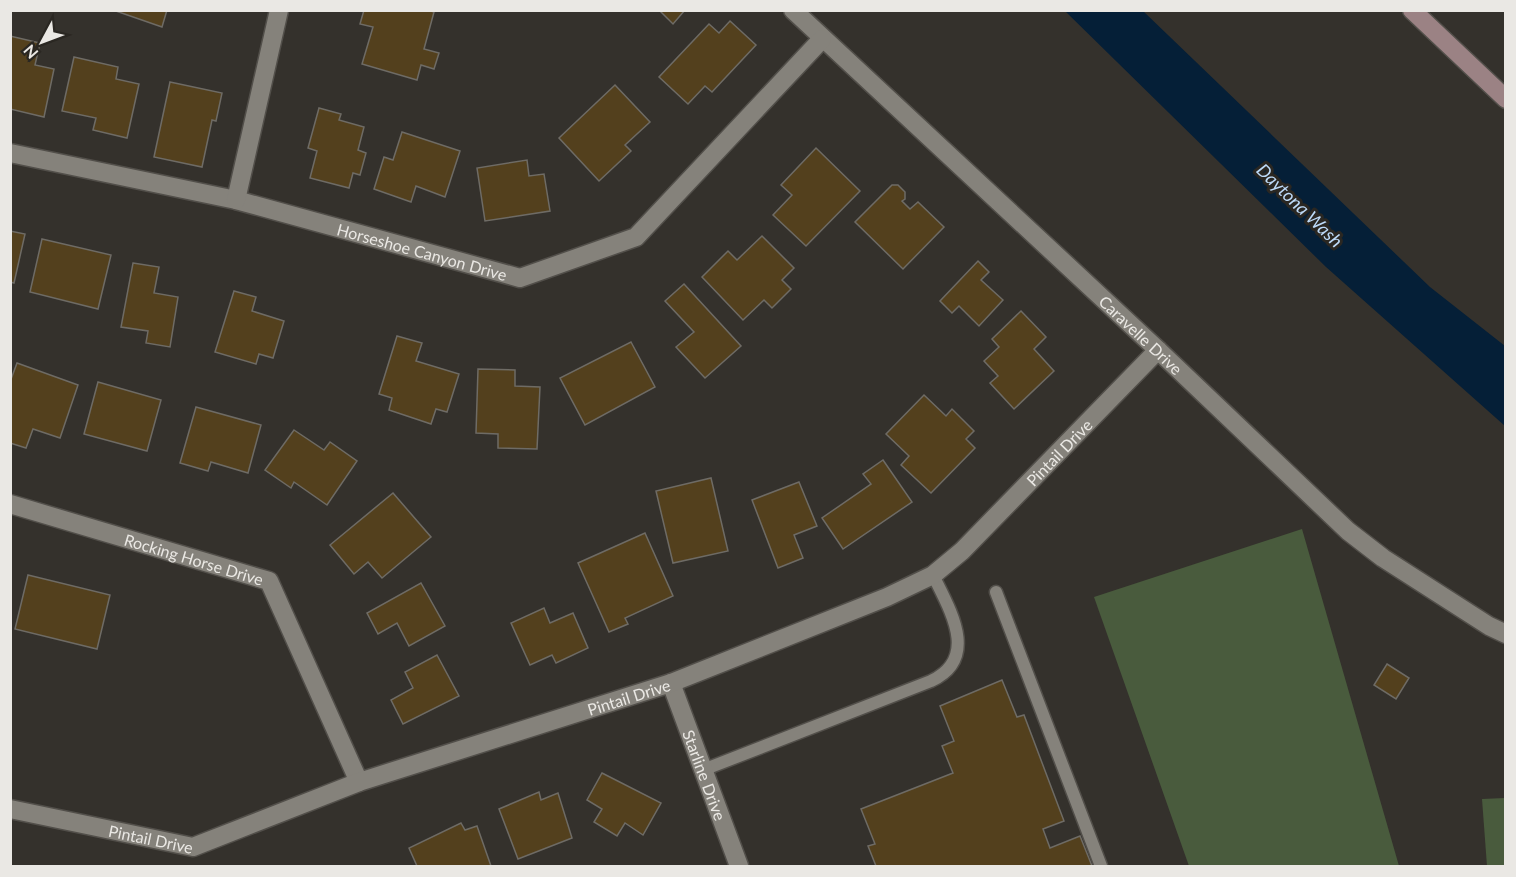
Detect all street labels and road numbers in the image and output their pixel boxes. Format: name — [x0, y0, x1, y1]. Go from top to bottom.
street label: Horseshoe Canyon Drive — [335, 219, 509, 284]
street label: Caravelle Drive — [1096, 291, 1187, 378]
street label: Pintail Drive — [1022, 415, 1095, 489]
street label: Rocking Horse Drive — [122, 529, 266, 588]
street label: Pintail Drive — [585, 674, 672, 718]
street label: Starline Drive — [680, 727, 731, 823]
street label: Pintail Drive — [107, 820, 195, 856]

